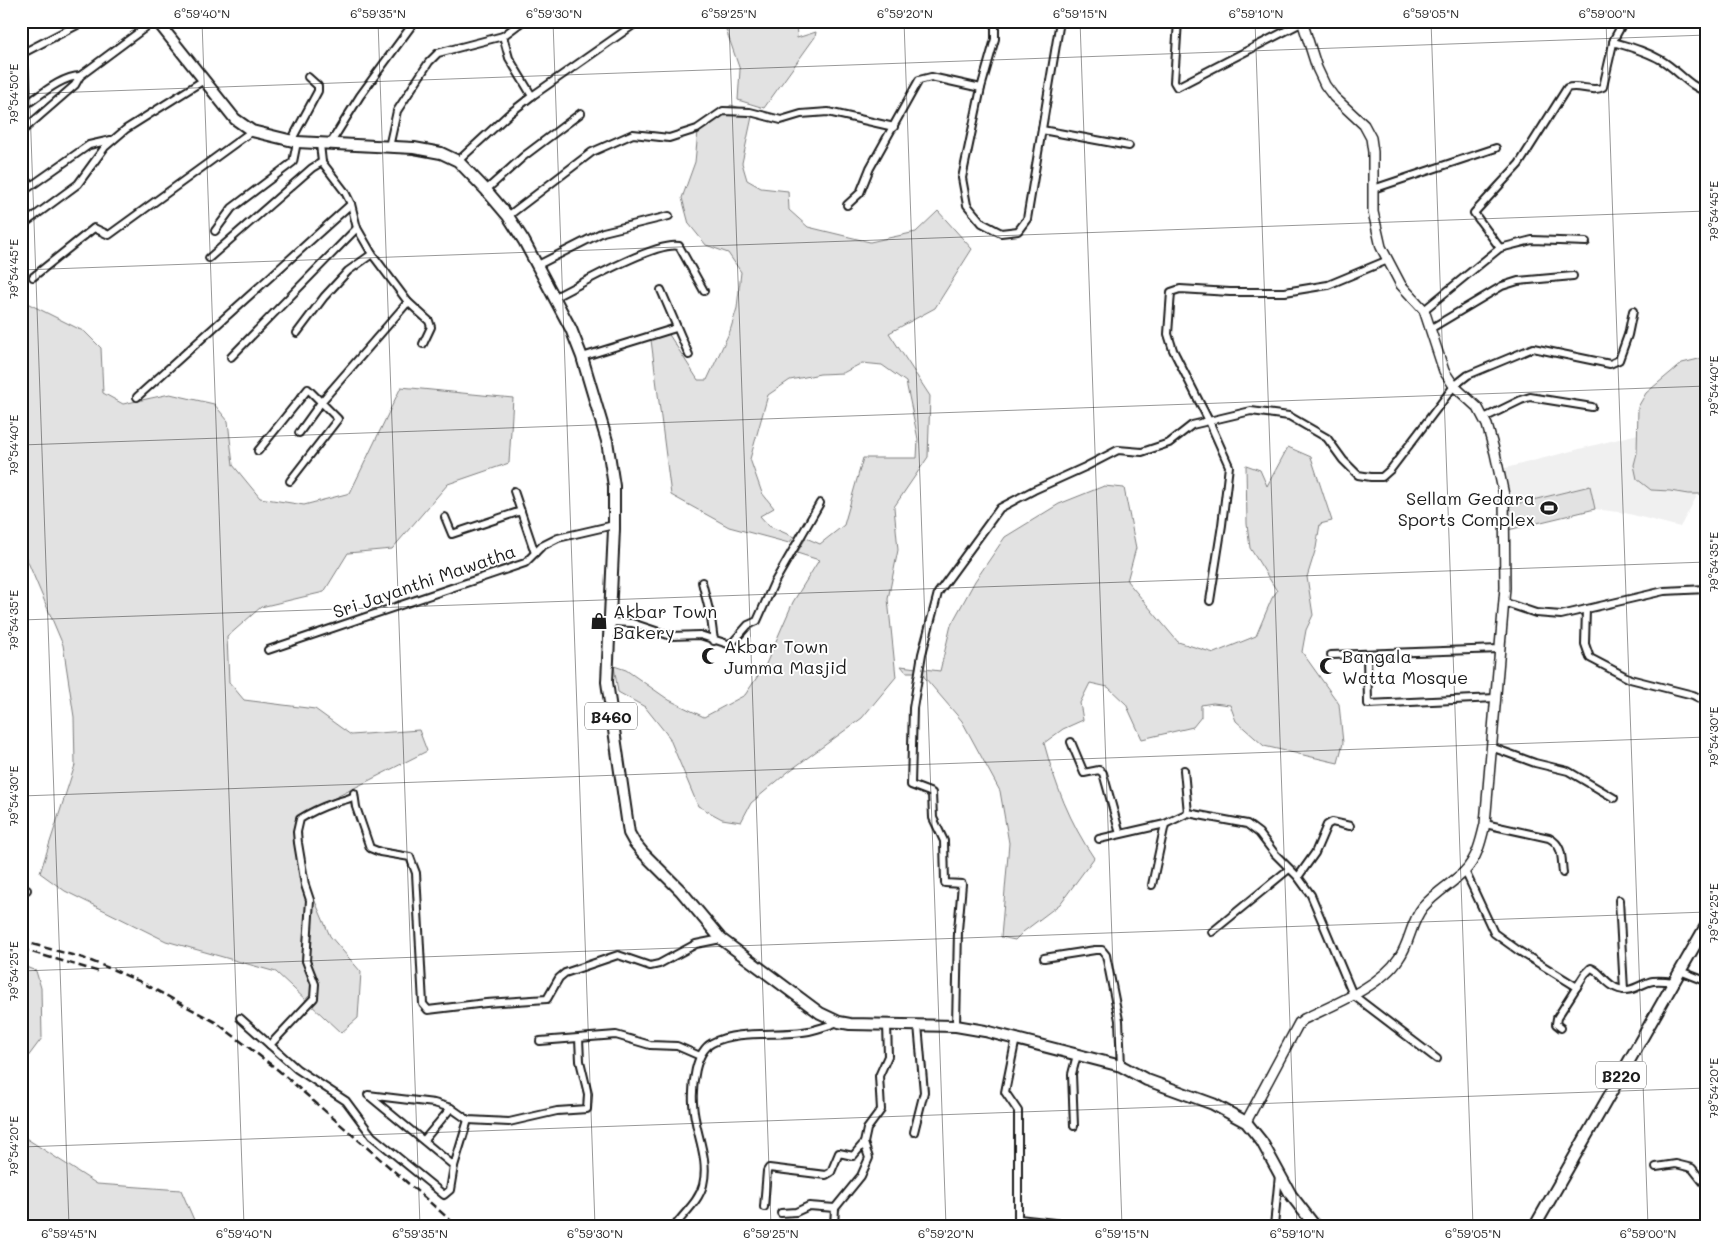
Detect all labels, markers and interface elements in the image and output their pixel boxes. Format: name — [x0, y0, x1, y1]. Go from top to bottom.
text: 6°59'40"N — [174, 5, 230, 21]
text: 6°59'35"N — [350, 5, 406, 21]
text: 6°59'30"N — [526, 5, 582, 21]
text: 6°59'25"N — [701, 5, 757, 21]
text: 6°59'20"N — [877, 5, 933, 21]
text: 6°59'15"N — [1053, 5, 1107, 21]
text: 6°59'10"N — [1229, 5, 1283, 21]
text: 6°59'05"N — [1403, 5, 1459, 21]
text: 6°59'00"N — [1579, 5, 1635, 21]
text: 79°54'50"E — [5, 64, 21, 124]
text: 79°54'45"E — [1705, 181, 1721, 241]
text: 79°54'45"E — [5, 239, 21, 299]
text: 79°54'40"E — [1705, 356, 1721, 416]
text: 79°54'40"E — [5, 415, 21, 475]
place label: Sellam Gedara Sports Complex — [1398, 486, 1535, 531]
sports icon: Sellam Gedara Sports Complex — [1539, 498, 1559, 518]
text: 79°54'35"E — [1705, 532, 1721, 592]
street label: Sri Jayanthi Mawatha — [330, 538, 518, 624]
text: 79°54'35"E — [5, 590, 21, 650]
place label: Akbar Town Bakery — [613, 599, 717, 644]
shop icon: Akbar Town Bakery — [589, 611, 609, 631]
place label: Akbar Town Jumma Masjid — [724, 634, 847, 679]
place label: Bangala Watta Mosque — [1342, 644, 1468, 689]
mosque icon: Akbar Town Jumma Masjid — [700, 646, 720, 666]
mosque icon: Bangala Watta Mosque — [1318, 656, 1338, 676]
road number: B460 — [585, 702, 637, 729]
text: 79°54'30"E — [1705, 707, 1721, 767]
text: 79°54'30"E — [5, 766, 21, 826]
text: 79°54'25"E — [1705, 883, 1721, 943]
text: 79°54'25"E — [5, 941, 21, 1001]
text: 79°54'20"E — [1705, 1058, 1721, 1118]
road number: B220 — [1596, 1062, 1646, 1088]
text: 79°54'20"E — [5, 1116, 21, 1176]
text: 6°59'45"N — [41, 1225, 97, 1241]
text: 6°59'40"N — [216, 1225, 272, 1241]
text: 6°59'35"N — [392, 1225, 448, 1241]
text: 6°59'30"N — [567, 1225, 623, 1241]
text: 6°59'25"N — [743, 1225, 799, 1241]
text: 6°59'20"N — [918, 1225, 974, 1241]
text: 6°59'15"N — [1095, 1225, 1149, 1241]
text: 6°59'10"N — [1270, 1225, 1324, 1241]
text: 6°59'05"N — [1445, 1225, 1501, 1241]
text: 6°59'00"N — [1620, 1225, 1676, 1241]

